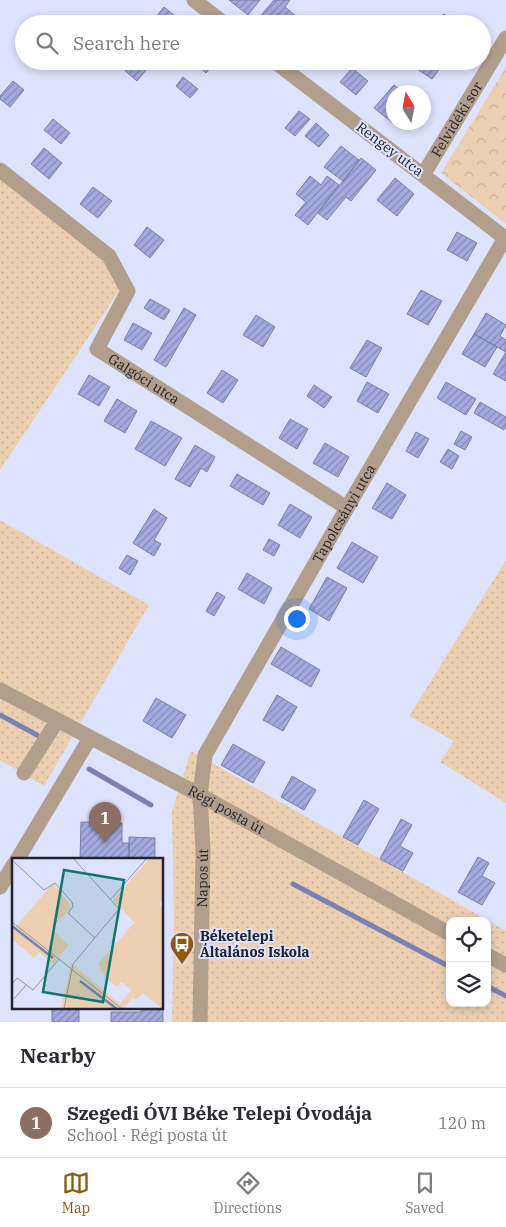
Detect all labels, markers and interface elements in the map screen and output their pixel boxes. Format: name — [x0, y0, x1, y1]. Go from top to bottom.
search box — [15, 15, 491, 70]
icon: search — [33, 29, 61, 57]
text: Search here — [73, 31, 180, 55]
street label: Felvidéki sor — [427, 78, 487, 160]
north arrow — [386, 85, 431, 130]
street label: Rengey utca — [353, 118, 428, 180]
street label: Galgóci utca — [105, 349, 183, 408]
street label: Tapolcsányi utca — [308, 461, 380, 566]
your location — [284, 606, 310, 632]
street label: Régi posta út — [185, 781, 268, 838]
pin: 1 — [89, 802, 121, 843]
street label: Napos út — [193, 848, 212, 908]
inset map — [12, 858, 164, 1010]
map controls — [446, 917, 491, 1007]
button: locate — [446, 917, 491, 962]
place label: Béketelepi Általános Iskola — [200, 927, 310, 961]
bus stop icon: Béketelepi Általános Iskola — [169, 931, 195, 965]
button: layers — [446, 962, 491, 1007]
text: Nearby — [20, 1041, 96, 1069]
text: Szegedi ÓVI Béke Telepi Óvodája — [67, 1101, 372, 1125]
text: 1 — [31, 1113, 41, 1133]
text: 120 m — [438, 1113, 486, 1133]
text: School · Régi posta út — [67, 1125, 227, 1145]
tab: Map — [62, 1169, 90, 1217]
tab: Directions — [214, 1169, 282, 1217]
tab: Saved — [405, 1169, 444, 1217]

